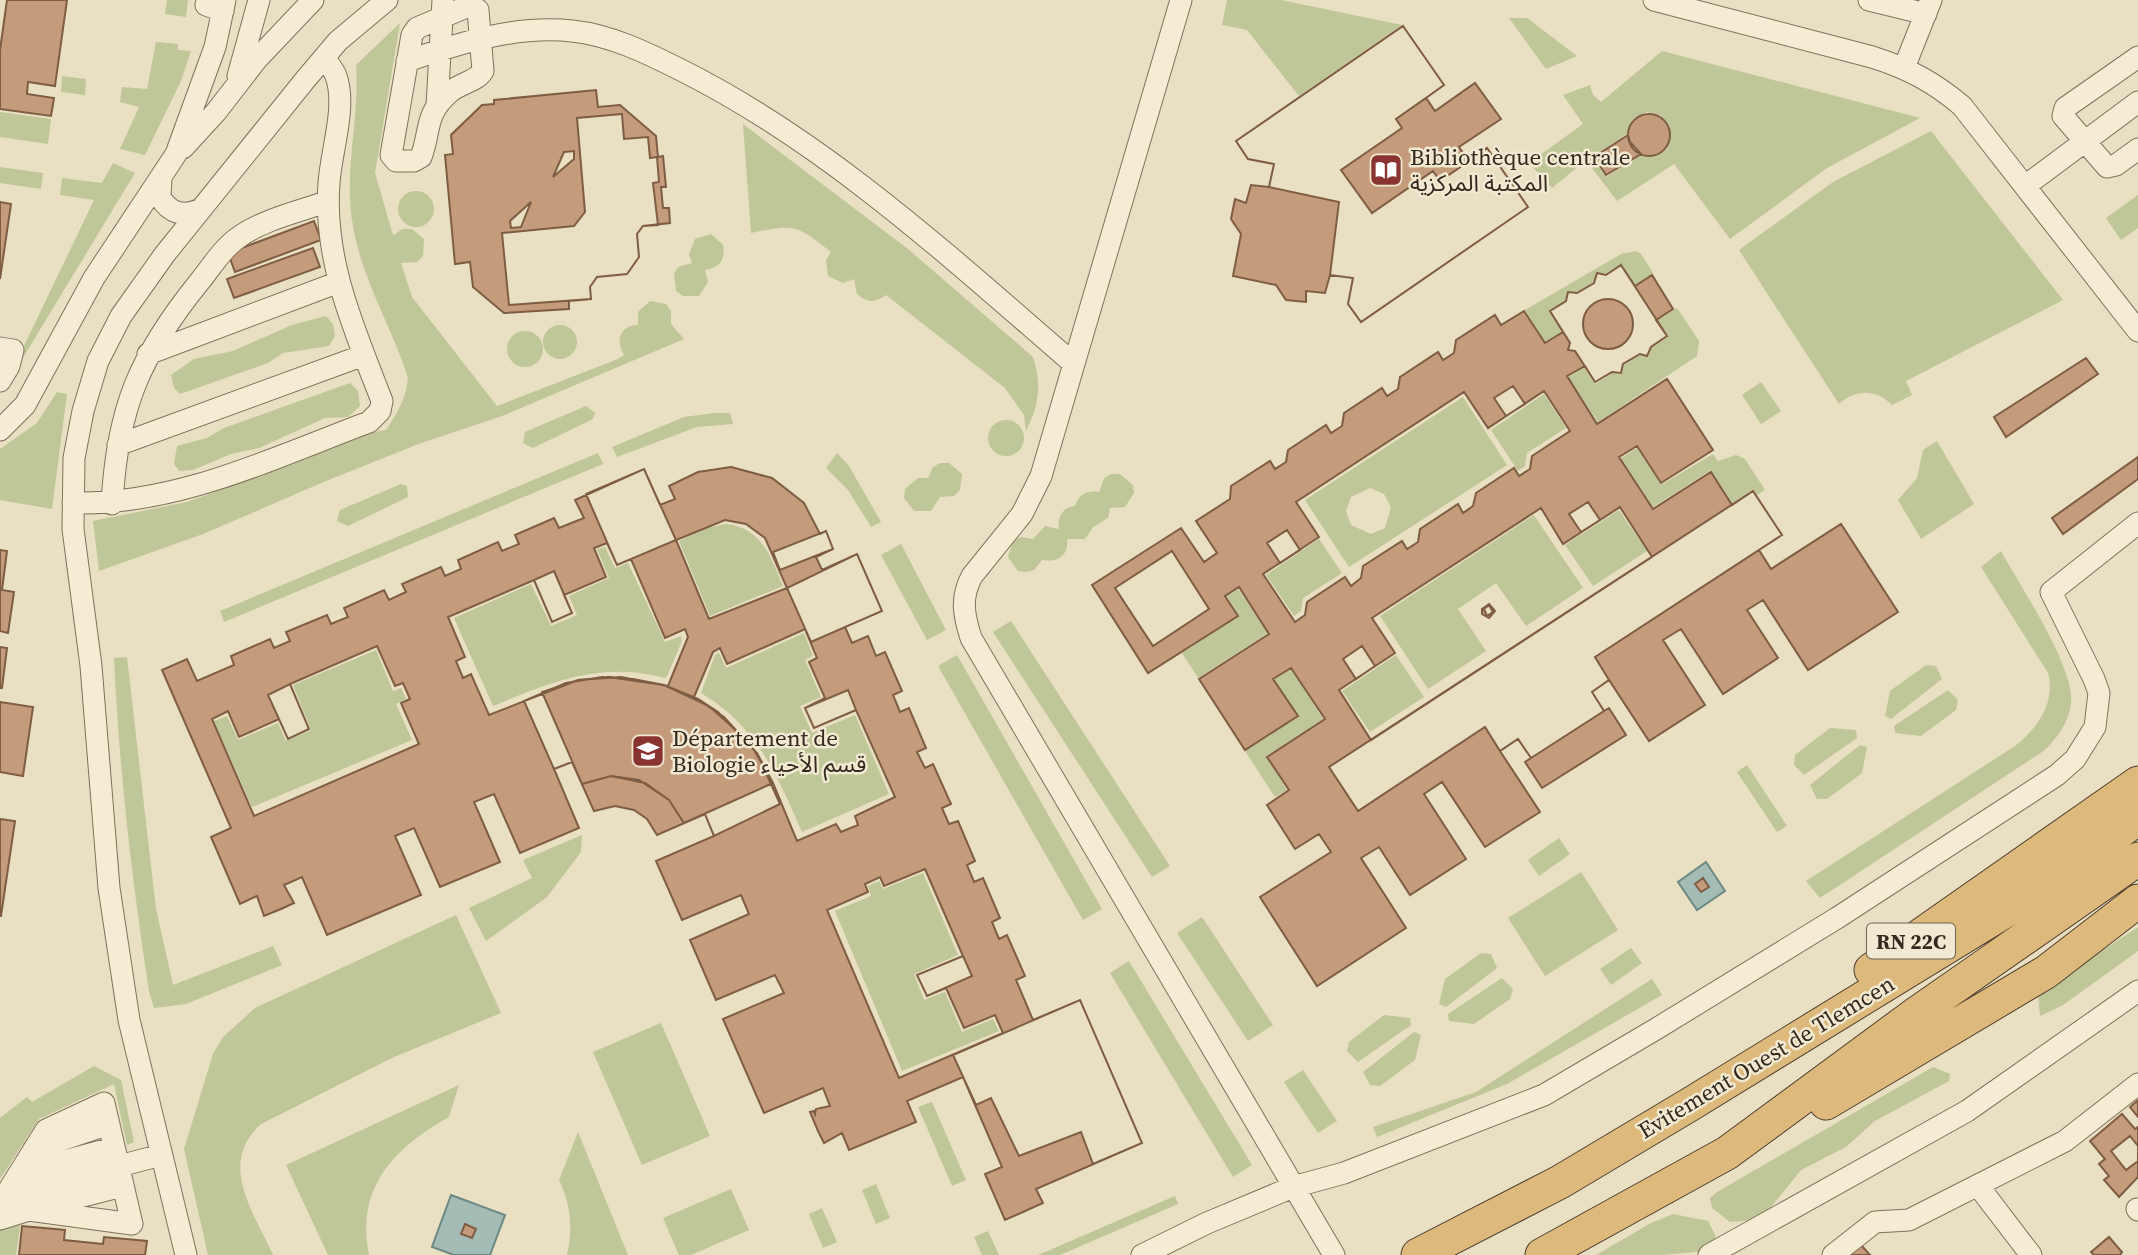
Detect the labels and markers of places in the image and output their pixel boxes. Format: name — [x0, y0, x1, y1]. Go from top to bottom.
place label: Bibliothèque centrale المكتبة المركزية — [1410, 141, 1631, 199]
library icon: Bibliothèque centrale المكتبة المركزية — [1367, 151, 1405, 189]
place label: Département de Biologie قسم الأحياء — [672, 722, 866, 781]
school or university icon: Département de Biologie قسم الأحياء — [629, 732, 667, 770]

